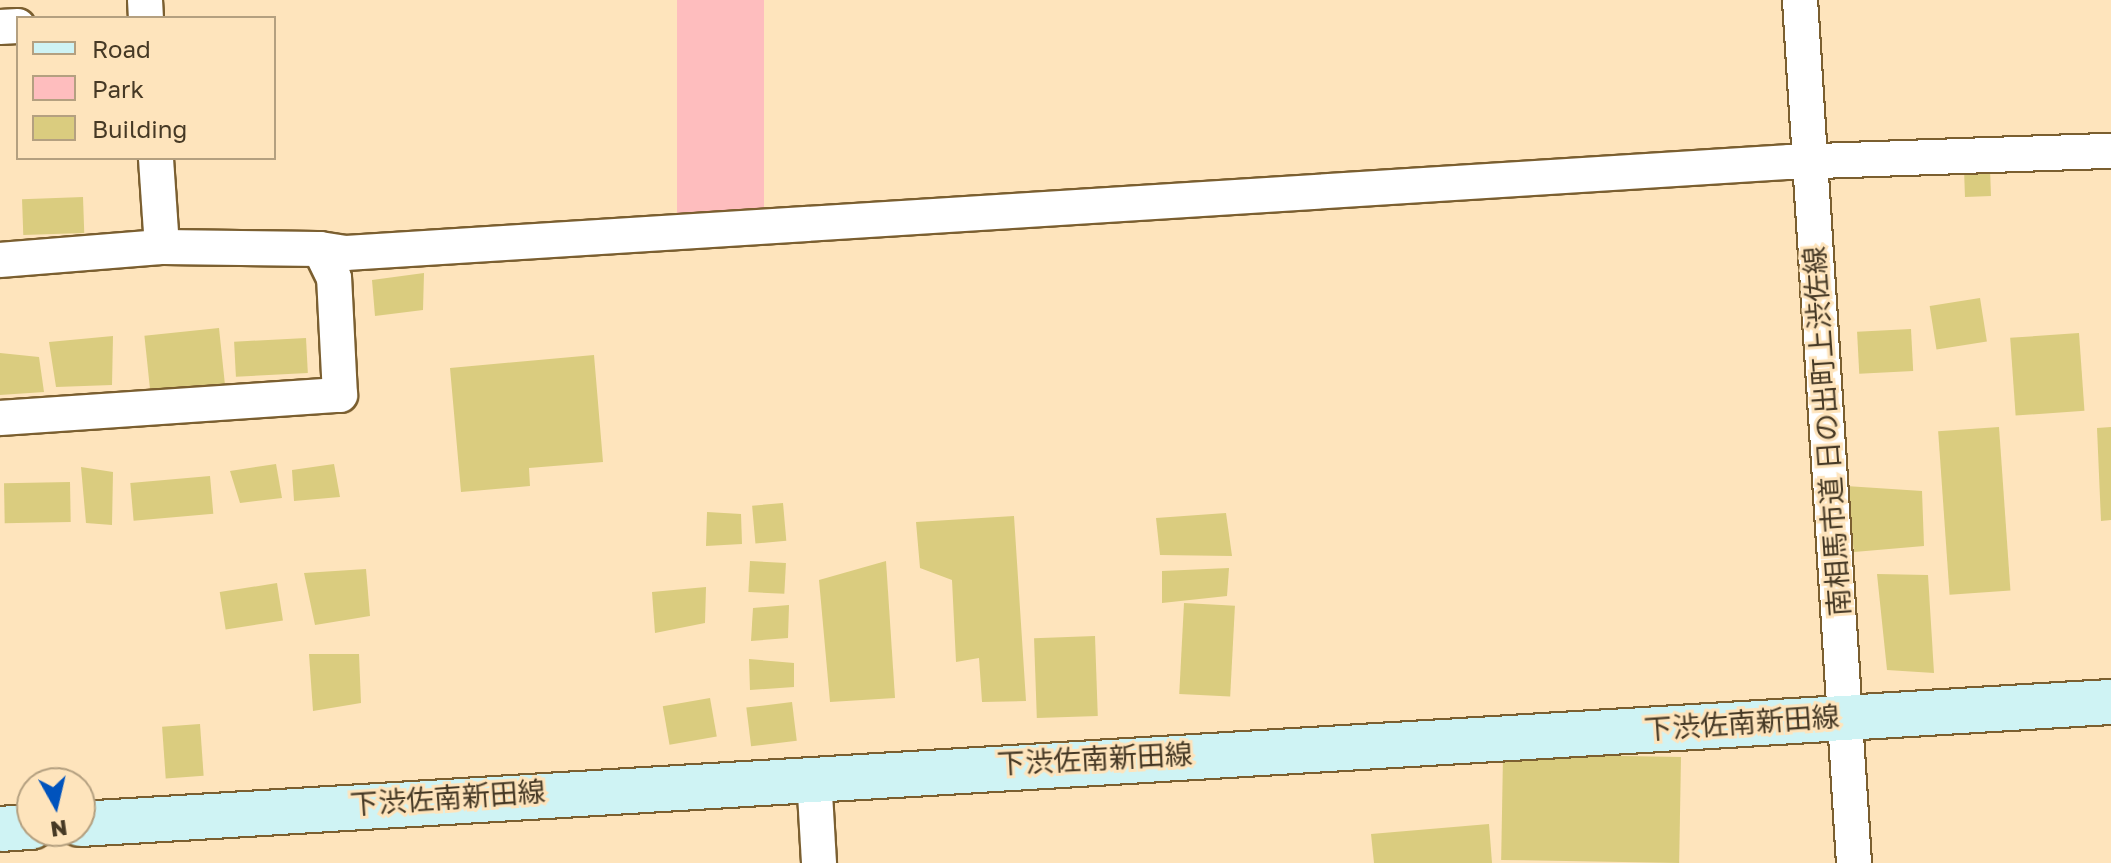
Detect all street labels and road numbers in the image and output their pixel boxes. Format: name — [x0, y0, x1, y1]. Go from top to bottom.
street label: 南相馬市道 日の出町上渋佐線 — [1797, 245, 1857, 617]
street label: 下渋佐南新田線 — [1643, 699, 1841, 747]
street label: 下渋佐南新田線 — [996, 737, 1194, 781]
street label: 下渋佐南新田線 — [349, 774, 547, 822]

